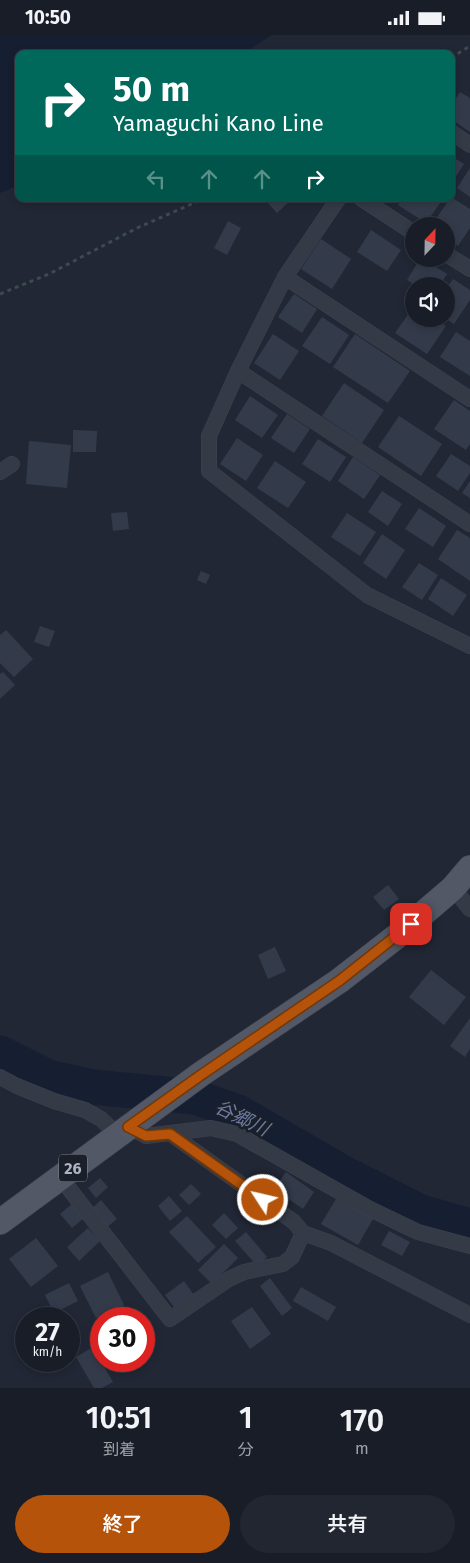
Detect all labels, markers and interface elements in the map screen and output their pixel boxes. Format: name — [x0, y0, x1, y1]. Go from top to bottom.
text: 10:50 — [25, 6, 71, 29]
text: 50 m — [113, 68, 190, 110]
icon: right — [30, 70, 95, 135]
text: Yamaguchi Kano Line — [113, 110, 324, 137]
icon: left — [142, 165, 170, 193]
icon: ahead — [195, 165, 223, 193]
icon: ahead — [248, 165, 276, 193]
icon: right — [301, 165, 329, 193]
north arrow — [405, 217, 455, 267]
map controls — [405, 217, 455, 327]
button: sound — [405, 277, 455, 327]
pin — [390, 903, 432, 945]
icon: arrive — [397, 910, 425, 938]
water label: 谷郷川 — [211, 1095, 274, 1142]
road number: 26 — [59, 1155, 87, 1181]
position arrow — [236, 1173, 288, 1225]
speed limit sign: 30 — [90, 1307, 155, 1372]
text: 27 — [35, 1318, 60, 1348]
text: km/h — [33, 1345, 62, 1359]
text: 10:51 — [86, 1400, 152, 1436]
text: 1 — [239, 1400, 253, 1436]
text: 170 — [340, 1403, 384, 1439]
text: m — [355, 1439, 369, 1458]
text: 到着 — [103, 1440, 135, 1459]
text: 分 — [238, 1440, 254, 1459]
button: 終了 — [15, 1495, 230, 1553]
button: 共有 — [240, 1495, 455, 1553]

